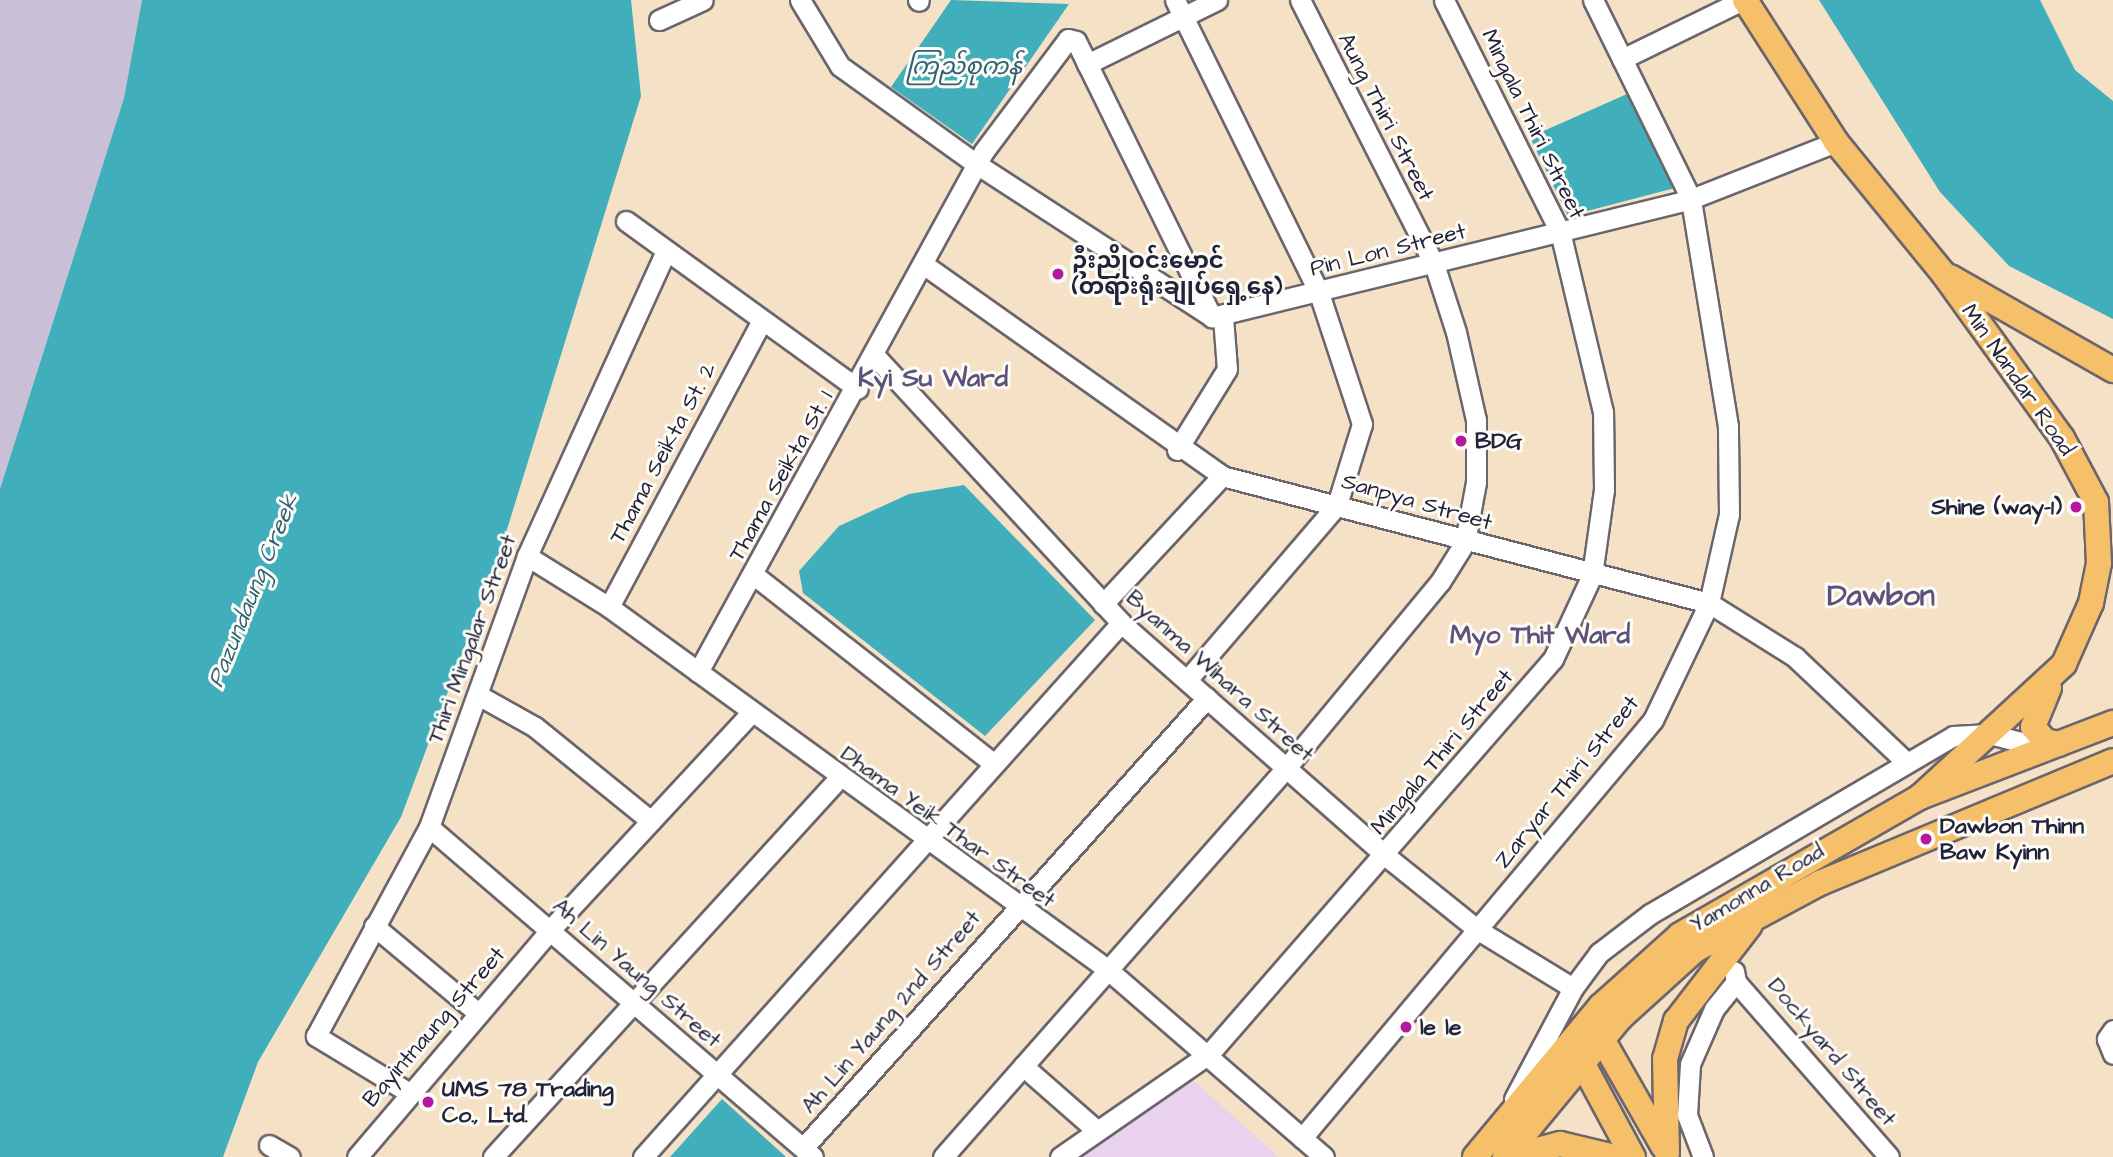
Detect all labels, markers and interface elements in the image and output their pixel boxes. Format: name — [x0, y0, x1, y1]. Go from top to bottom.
street label: Mingala Thiri Street — [1475, 25, 1591, 223]
street label: Aung Thiri Street — [1332, 29, 1440, 205]
water label: ကြည်စုကန် — [906, 54, 1022, 82]
street label: Pin Lon Street — [1307, 217, 1469, 283]
place label: ဦးညိုဝင်းမောင် (တရားရုံးချုပ်ရှေ့နေ) — [1072, 247, 1282, 301]
marker: ဦးညိုဝင်းမောင် (တရားရုံးချုပ်ရှေ့နေ) — [1050, 266, 1066, 282]
street label: Min Nandar Road — [1955, 299, 2081, 461]
street label: Thama Seikta St. 2 — [604, 358, 722, 548]
district label: Kyi Su Ward — [858, 363, 1008, 395]
street label: Thama Seikta St. 1 — [723, 386, 839, 566]
place label: BDG — [1475, 427, 1522, 455]
marker: BDG — [1453, 433, 1469, 449]
street label: Sanpya Street — [1339, 467, 1495, 537]
water label: Pazundaung Creek — [202, 490, 306, 692]
place label: Shine (way-1) — [1931, 493, 2062, 521]
marker: Shine (way-1) — [2068, 499, 2084, 515]
street label: Thiri Mingalar Street — [421, 531, 523, 747]
district label: Dawbon — [1827, 578, 1935, 614]
street label: Byanma Wihara Street — [1120, 584, 1320, 768]
district label: Myo Thit Ward — [1450, 620, 1630, 652]
street label: Mingala Thiri Street — [1365, 664, 1519, 840]
street label: Zaryar Thiri Street — [1489, 690, 1645, 874]
street label: Dhama Yeik Thar Street — [835, 740, 1061, 914]
place label: Dawbon Thinn Baw Kyinn — [1940, 812, 2084, 866]
marker: Dawbon Thinn Baw Kyinn — [1918, 831, 1934, 847]
street label: Yamonna Road — [1685, 837, 1829, 939]
street label: Ah Lin Yaung Street — [547, 892, 727, 1054]
street label: Ah Lin Yaung 2nd Street — [795, 905, 987, 1119]
street label: Bayintnaung Street — [357, 941, 511, 1113]
street label: Dockyard Street — [1762, 972, 1902, 1132]
place label: le le — [1420, 1013, 1461, 1041]
marker: le le — [1398, 1019, 1414, 1035]
place label: UMS 78 Trading Co., Ltd. — [442, 1075, 614, 1129]
marker: UMS 78 Trading Co., Ltd. — [420, 1094, 436, 1110]

